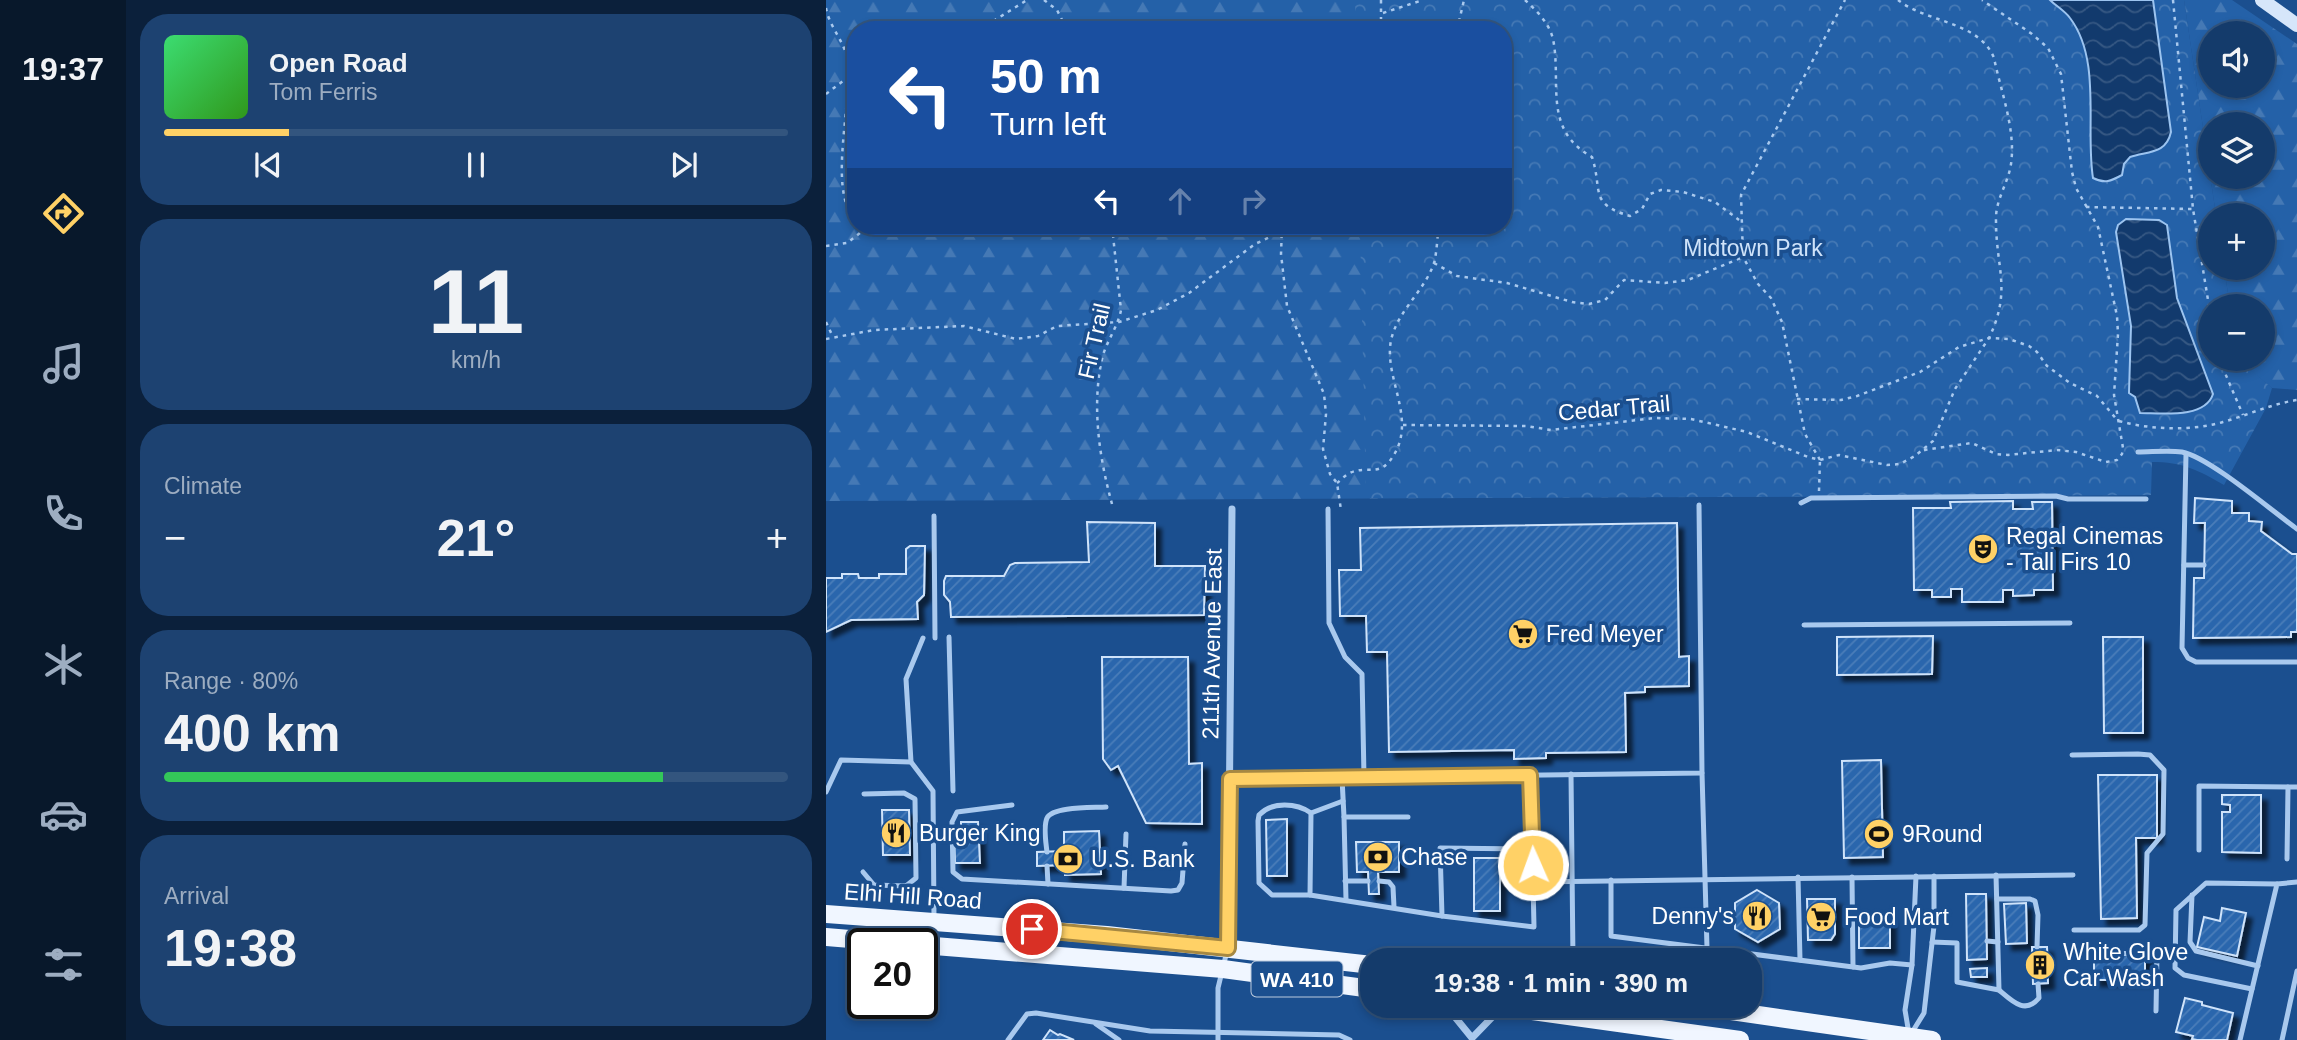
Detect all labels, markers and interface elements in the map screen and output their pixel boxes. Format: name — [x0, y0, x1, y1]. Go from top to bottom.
map controls — [2198, 21, 2275, 371]
button: sound — [2198, 21, 2275, 98]
text: Open Road — [269, 48, 408, 78]
icon: left — [875, 49, 966, 140]
text: 50 m — [990, 49, 1102, 103]
text: 19:37 — [22, 51, 104, 87]
text: Tom Ferris — [269, 79, 378, 105]
text: Turn left — [990, 106, 1106, 142]
button: layers — [2198, 112, 2275, 189]
icon: previous — [249, 146, 287, 184]
icon: pause — [457, 146, 495, 184]
icon: next — [665, 146, 703, 184]
icon: left — [1088, 182, 1126, 220]
icon: ahead — [1161, 182, 1199, 220]
icon: right — [1234, 182, 1272, 220]
icon: directions — [39, 189, 88, 238]
button: + — [2198, 203, 2275, 280]
park label: Midtown Park — [1683, 235, 1823, 261]
text: 11 — [428, 251, 524, 352]
button: − — [2198, 294, 2275, 371]
street label: Fir Trail — [1073, 301, 1115, 381]
icon: music — [39, 339, 88, 388]
text: km/h — [451, 347, 501, 373]
street label: Cedar Trail — [1557, 390, 1671, 426]
text: Climate — [164, 473, 242, 499]
icon: phone — [39, 489, 88, 538]
text: 21° — [437, 509, 515, 567]
text: − — [164, 517, 186, 559]
text: + — [766, 517, 788, 559]
place label: Regal Cinemas - Tall Firs 10 — [2006, 523, 2163, 575]
theatre icon: Regal Cinemas - Tall Firs 10 — [1966, 532, 2000, 566]
street label: 211th Avenue East — [1197, 548, 1227, 740]
supermarket icon: Fred Meyer — [1506, 617, 1540, 651]
place label: Fred Meyer — [1546, 621, 1664, 647]
icon: climate — [39, 640, 88, 689]
text: Range · 80% — [164, 668, 298, 694]
text: 400 km — [164, 704, 340, 762]
icon: car — [39, 790, 88, 839]
restaurant icon: Burger King — [879, 816, 913, 850]
sports icon: 9Round — [1862, 817, 1896, 851]
place label: Burger King — [919, 820, 1040, 846]
place label: 9Round — [1902, 821, 1983, 847]
position arrow — [1496, 828, 1570, 902]
bank icon: Chase — [1361, 840, 1395, 874]
bank icon: U.S. Bank — [1051, 842, 1085, 876]
place label: Chase — [1401, 844, 1467, 870]
place label: U.S. Bank — [1091, 846, 1195, 872]
street label: Elhi Hill Road — [843, 878, 983, 914]
text: Arrival — [164, 883, 229, 909]
pin — [1002, 899, 1062, 959]
restaurant icon: Denny's — [1740, 899, 1774, 933]
supermarket icon: Food Mart — [1804, 900, 1838, 934]
place label: Denny's — [1652, 903, 1734, 929]
place label: Food Mart — [1844, 904, 1949, 930]
icon: arrive — [1013, 910, 1051, 948]
text: 19:38 — [164, 919, 297, 977]
speed limit sign: 20 — [847, 928, 938, 1019]
place label: White Glove Car Wash — [2063, 939, 2188, 991]
icon: filters — [39, 940, 88, 989]
building icon: White Glove Car Wash — [2023, 948, 2057, 982]
road number: WA 410 — [1252, 962, 1342, 996]
text: 19:38 · 1 min · 390 m — [1434, 968, 1688, 998]

